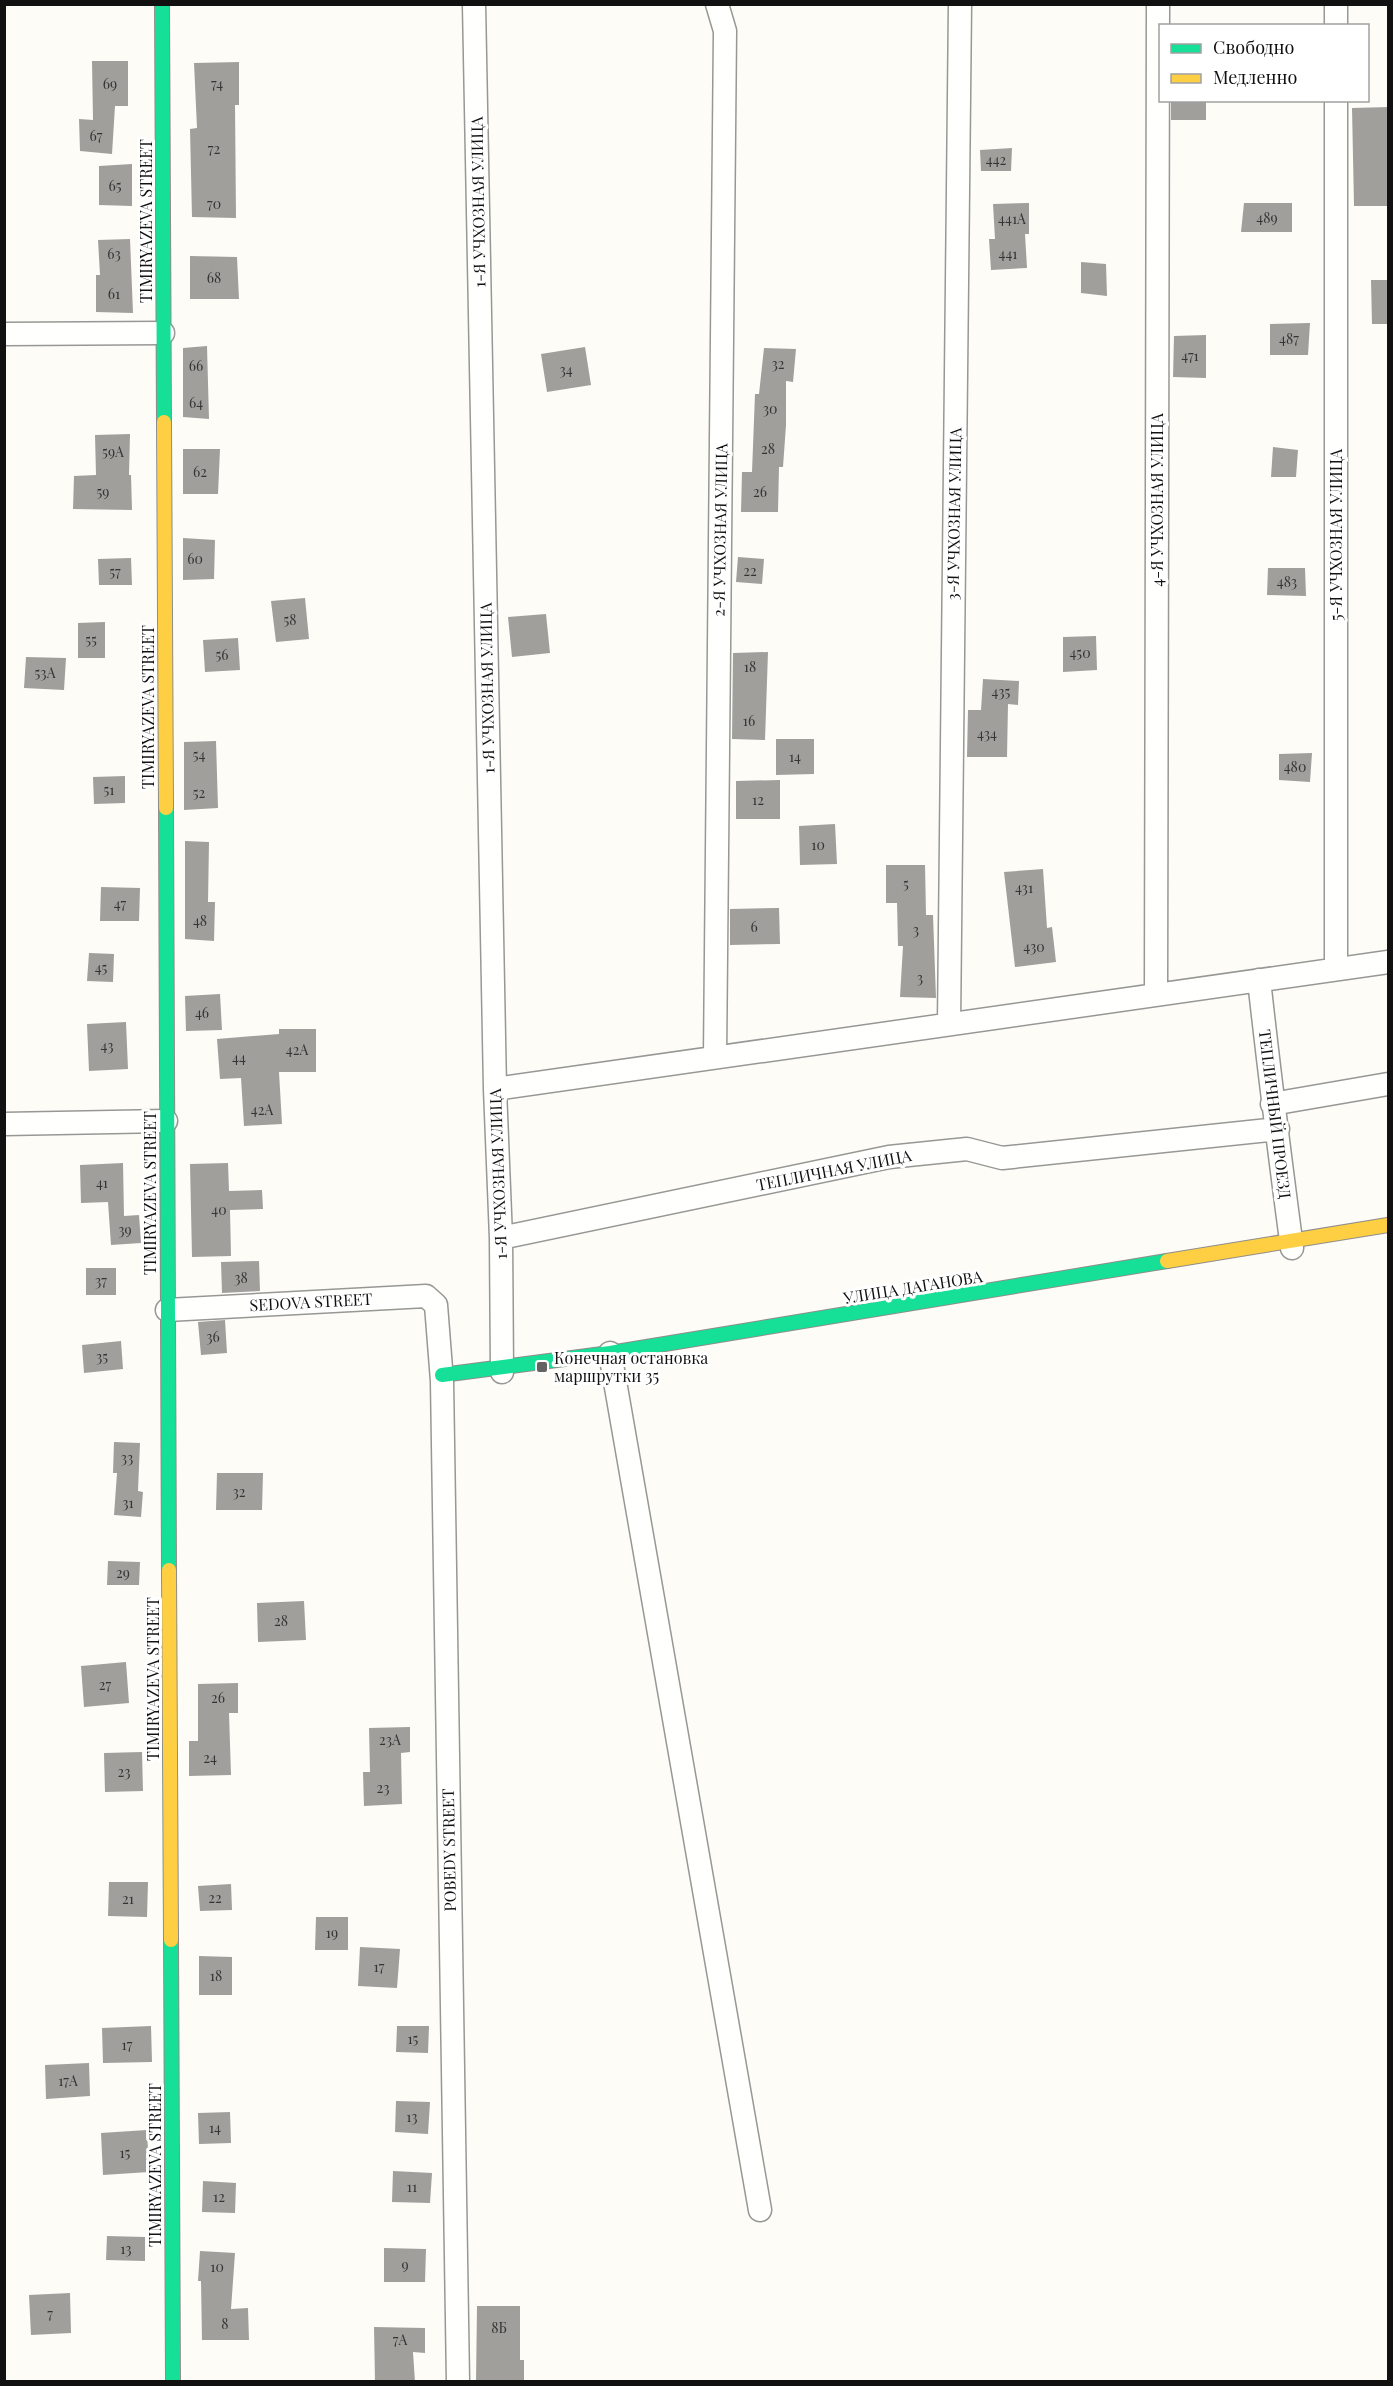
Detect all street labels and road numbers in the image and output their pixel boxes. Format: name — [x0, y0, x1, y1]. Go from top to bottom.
street label: 1-Я УЧХОЗНАЯ УЛИЦА — [465, 115, 489, 288]
street label: TIMIRYAZEVA STREET — [135, 139, 156, 303]
street label: 4-Я УЧХОЗНАЯ УЛИЦА — [1146, 412, 1167, 587]
street label: 3-Я УЧХОЗНАЯ УЛИЦА — [941, 427, 966, 601]
street label: 2-Я УЧХОЗНАЯ УЛИЦА — [707, 442, 732, 617]
street label: 5-Я УЧХОЗНАЯ УЛИЦА — [1325, 448, 1346, 621]
street label: 1-Я УЧХОЗНАЯ УЛИЦА — [474, 601, 498, 774]
street label: TIMIRYAZEVA STREET — [137, 625, 158, 789]
street label: ТЕПЛИЧНЫЙ ПРОЕЗД — [1255, 1028, 1296, 1200]
street label: 1-Я УЧХОЗНАЯ УЛИЦА — [484, 1087, 511, 1260]
street label: TIMIRYAZEVA STREET — [139, 1111, 160, 1275]
street label: ТЕПЛИЧНАЯ УЛИЦА — [755, 1144, 914, 1195]
street label: УЛИЦА ДАГАНОВА — [841, 1265, 985, 1308]
street label: SEDOVA STREET — [249, 1288, 373, 1315]
street label: TIMIRYAZEVA STREET — [142, 1597, 163, 1761]
street label: POBEDY STREET — [437, 1788, 460, 1912]
street label: TIMIRYAZEVA STREET — [144, 2083, 165, 2247]

